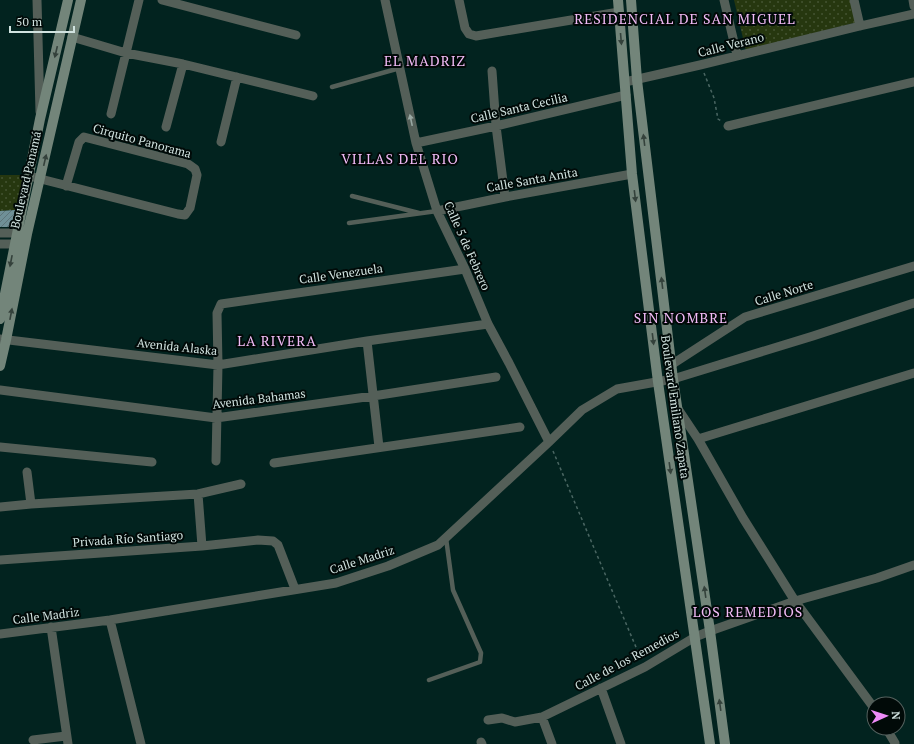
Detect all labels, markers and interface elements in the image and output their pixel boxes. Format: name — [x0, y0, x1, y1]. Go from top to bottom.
scale bar — [10, 8, 74, 34]
district label: RESIDENCIAL DE SAN MIGUEL — [574, 9, 796, 28]
text: 50 m — [16, 14, 43, 29]
street label: Calle Verano — [696, 29, 766, 60]
one-way arrow — [618, 33, 624, 45]
one-way arrow — [53, 46, 59, 58]
district label: EL MADRIZ — [384, 51, 466, 70]
street label: Calle Santa Cecilia — [469, 89, 569, 126]
one-way arrow — [408, 114, 414, 126]
street label: Cirquito Panorama — [91, 120, 193, 161]
street label: Boulevard Panamá — [7, 130, 44, 230]
one-way arrow — [641, 134, 648, 146]
district label: VILLAS DEL RIO — [341, 149, 459, 168]
one-way arrow — [42, 153, 48, 166]
street label: Calle Santa Anita — [485, 164, 579, 195]
one-way arrow — [632, 190, 638, 202]
street label: Calle 5 de Febrero — [441, 199, 494, 293]
one-way arrow — [8, 255, 14, 267]
street label: Calle Venezuela — [298, 260, 384, 287]
one-way arrow — [658, 277, 665, 289]
street label: Calle Norte — [753, 277, 815, 309]
one-way arrow — [9, 308, 15, 320]
district label: SIN NOMBRE — [634, 308, 728, 327]
district label: LA RIVERA — [237, 331, 317, 350]
one-way arrow — [649, 333, 656, 345]
street label: Boulevard Emiliano Zapata — [658, 334, 693, 479]
street label: Avenida Alaska — [136, 335, 218, 358]
street label: Avenida Bahamas — [211, 385, 306, 412]
one-way arrow — [667, 462, 673, 474]
street label: Privada Río Santiago — [72, 527, 184, 550]
street label: Calle Madriz — [328, 542, 396, 577]
one-way arrow — [702, 586, 708, 598]
district label: LOS REMEDIOS — [693, 602, 803, 621]
street label: Calle Madriz — [12, 604, 80, 627]
street label: Calle de los Remedios — [572, 626, 681, 693]
north arrow — [866, 696, 906, 736]
one-way arrow — [717, 699, 723, 711]
text: N — [889, 711, 903, 721]

